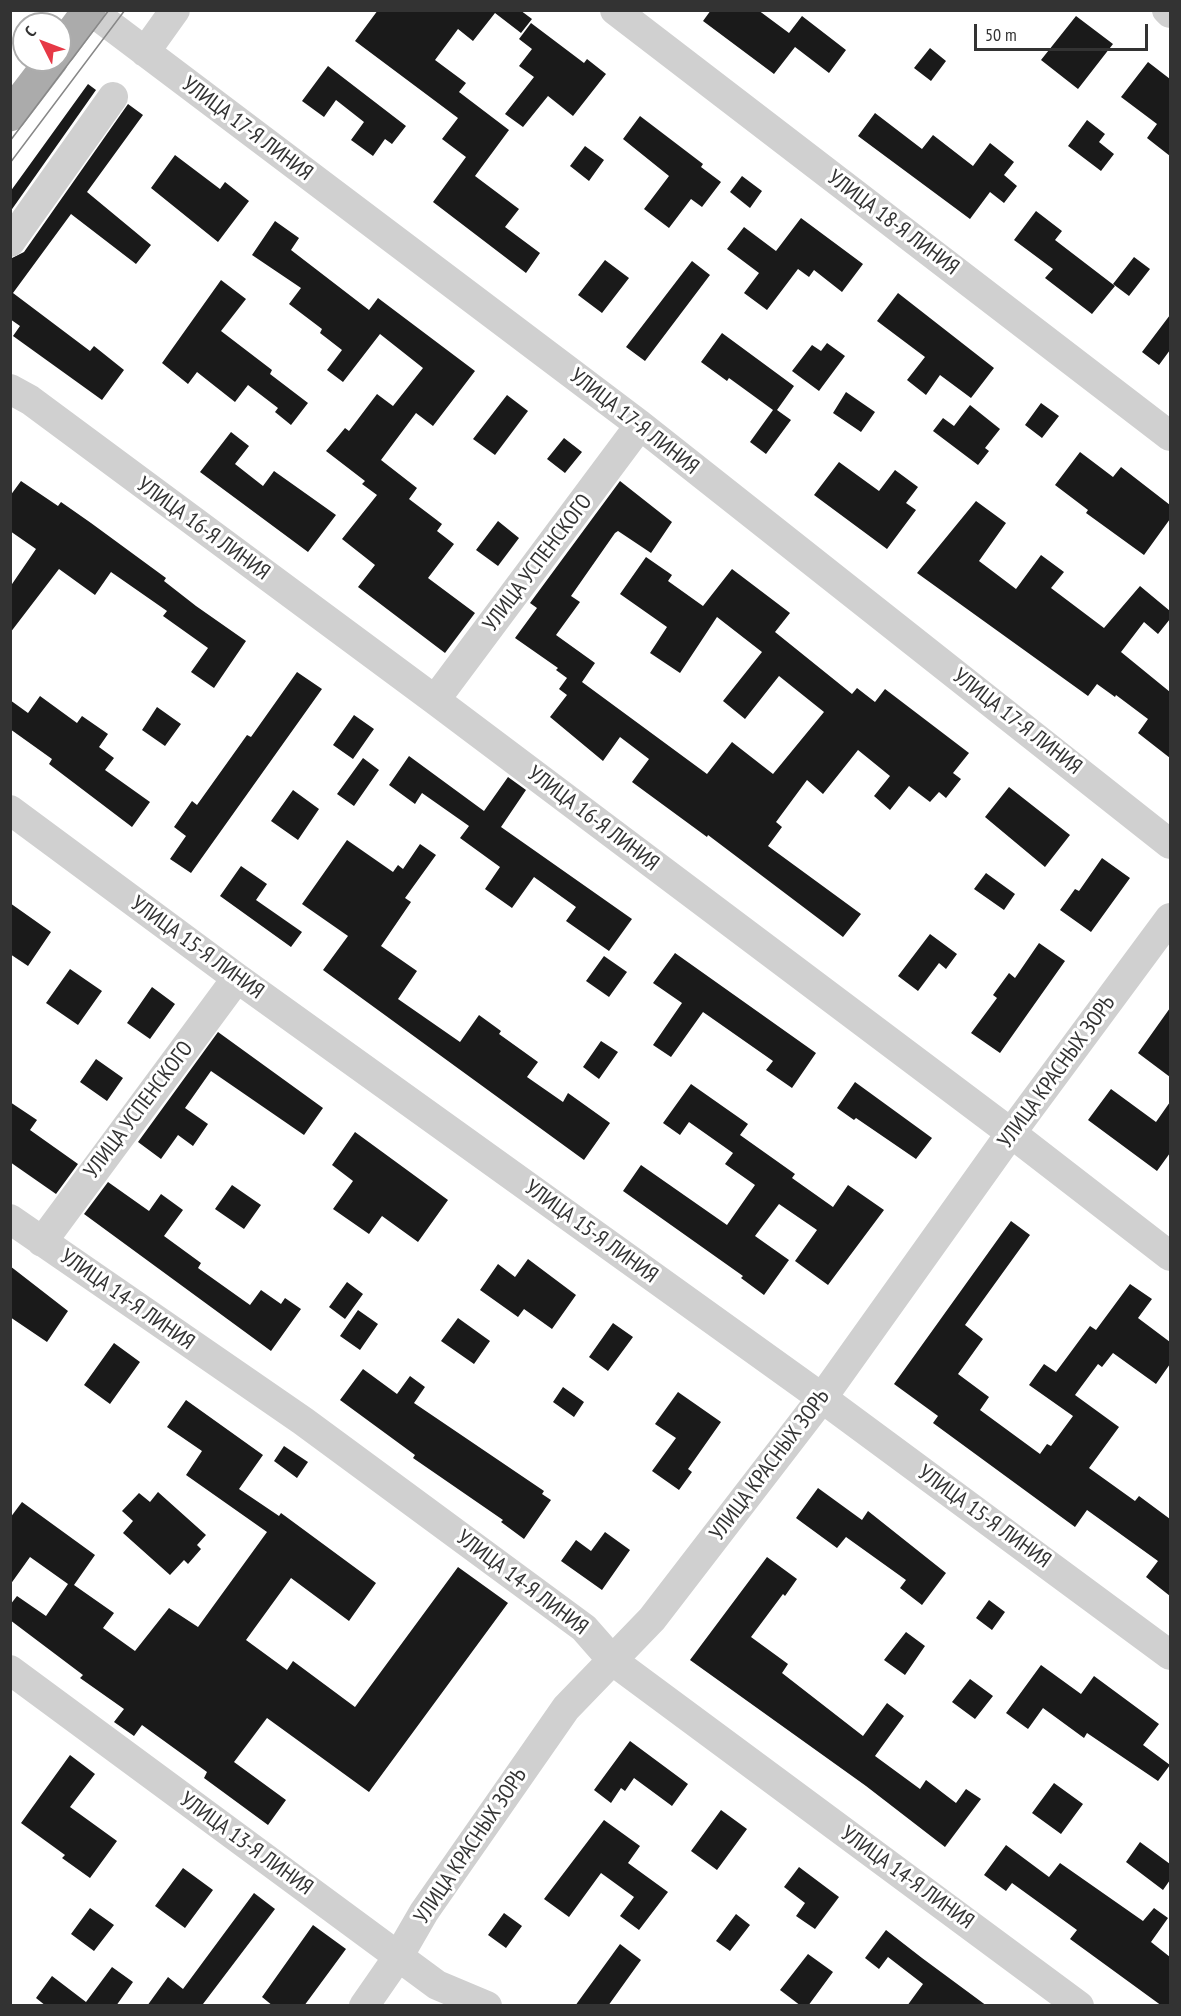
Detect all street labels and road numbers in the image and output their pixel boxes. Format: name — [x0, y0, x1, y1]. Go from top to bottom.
street label: УЛИЦА 17-Я ЛИНИЯ — [176, 71, 318, 187]
street label: УЛИЦА 18-Я ЛИНИЯ — [822, 165, 964, 281]
street label: УЛИЦА 17-Я ЛИНИЯ — [564, 363, 704, 481]
street label: УЛИЦА 16-Я ЛИНИЯ — [131, 472, 275, 586]
street label: УЛИЦА УСПЕНСКОГО — [478, 489, 598, 637]
street label: УЛИЦА 17-Я ЛИНИЯ — [947, 663, 1087, 781]
street label: УЛИЦА 16-Я ЛИНИЯ — [522, 761, 664, 877]
street label: УЛИЦА 15-Я ЛИНИЯ — [125, 891, 269, 1005]
street label: УЛИЦА КРАСНЫХ ЗОРЬ — [993, 991, 1121, 1153]
street label: УЛИЦА УСПЕНСКОГО — [79, 1036, 199, 1184]
street label: УЛИЦА 15-Я ЛИНИЯ — [519, 1175, 663, 1289]
street label: УЛИЦА 14-Я ЛИНИЯ — [55, 1244, 199, 1356]
street label: УЛИЦА КРАСНЫХ ЗОРЬ — [705, 1384, 835, 1546]
street label: УЛИЦА 15-Я ЛИНИЯ — [912, 1460, 1056, 1574]
street label: УЛИЦА 14-Я ЛИНИЯ — [451, 1525, 593, 1641]
street label: УЛИЦА КРАСНЫХ ЗОРЬ — [409, 1763, 533, 1929]
street label: УЛИЦА 13-Я ЛИНИЯ — [174, 1787, 318, 1901]
street label: УЛИЦА 14-Я ЛИНИЯ — [835, 1821, 979, 1935]

